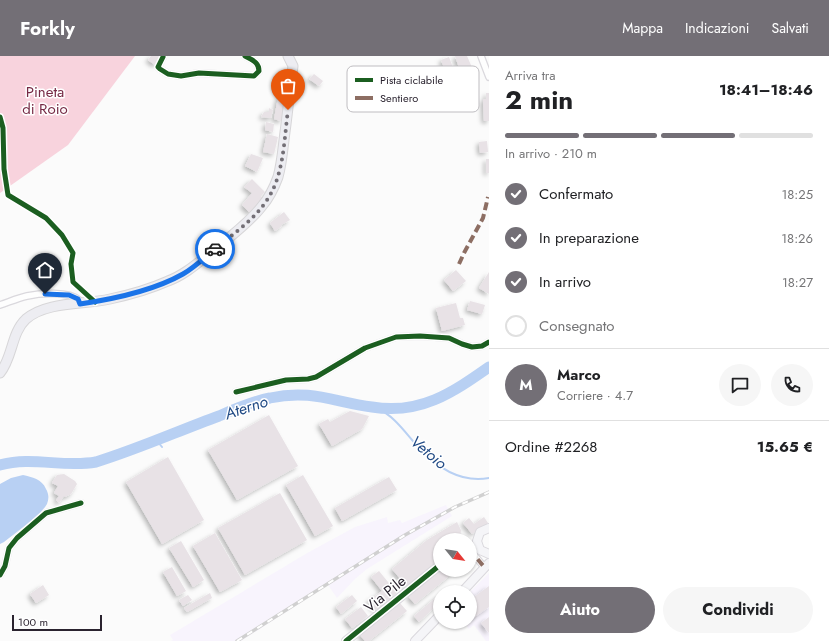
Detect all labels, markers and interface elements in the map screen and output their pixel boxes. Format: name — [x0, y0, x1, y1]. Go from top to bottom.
text: Forkly — [20, 15, 75, 42]
text: Mappa — [622, 18, 663, 38]
text: Indicazioni — [685, 18, 749, 38]
text: Salvati — [771, 18, 809, 38]
legend — [347, 66, 479, 112]
text: Arriva tra — [505, 66, 556, 85]
pin — [271, 69, 305, 110]
text: Pista ciclabile — [380, 72, 443, 88]
icon: bag — [277, 75, 299, 97]
text: 18:41–18:46 — [719, 79, 813, 101]
park label: Pineta di Roio — [22, 81, 68, 120]
text: 2 min — [505, 81, 573, 119]
text: Sentiero — [380, 90, 418, 106]
text: In arrivo · 210 m — [505, 144, 597, 163]
icon: check — [505, 183, 527, 205]
text: Confermato — [539, 183, 613, 205]
text: 18:25 — [781, 185, 813, 204]
icon: check — [505, 227, 527, 249]
text: In preparazione — [539, 227, 639, 249]
courier — [195, 229, 235, 269]
text: 18:26 — [781, 229, 813, 248]
icon: car — [204, 238, 226, 260]
pin — [28, 253, 62, 294]
icon: home — [34, 259, 56, 281]
icon: check — [505, 271, 527, 293]
text: In arrivo — [539, 271, 591, 293]
text: 18:27 — [782, 273, 813, 292]
text: Consegnato — [539, 315, 615, 337]
text: Marco — [557, 364, 601, 386]
button: chat — [719, 364, 761, 406]
button: phone — [771, 364, 813, 406]
text: M — [519, 374, 533, 396]
text: Corriere · 4.7 — [557, 386, 633, 405]
water label: Aterno — [221, 390, 271, 426]
water label: Vetoio — [405, 430, 452, 475]
text: Ordine #2268 — [505, 436, 598, 458]
text: 15.65 € — [757, 436, 813, 458]
north arrow — [433, 533, 477, 577]
map controls — [433, 533, 477, 629]
street label: Via Pile — [359, 570, 411, 618]
button: locate — [433, 585, 477, 629]
button: Aiuto — [505, 587, 655, 633]
button: Condividi — [663, 587, 813, 633]
scale bar — [12, 613, 102, 632]
text: 100 m — [18, 614, 48, 630]

